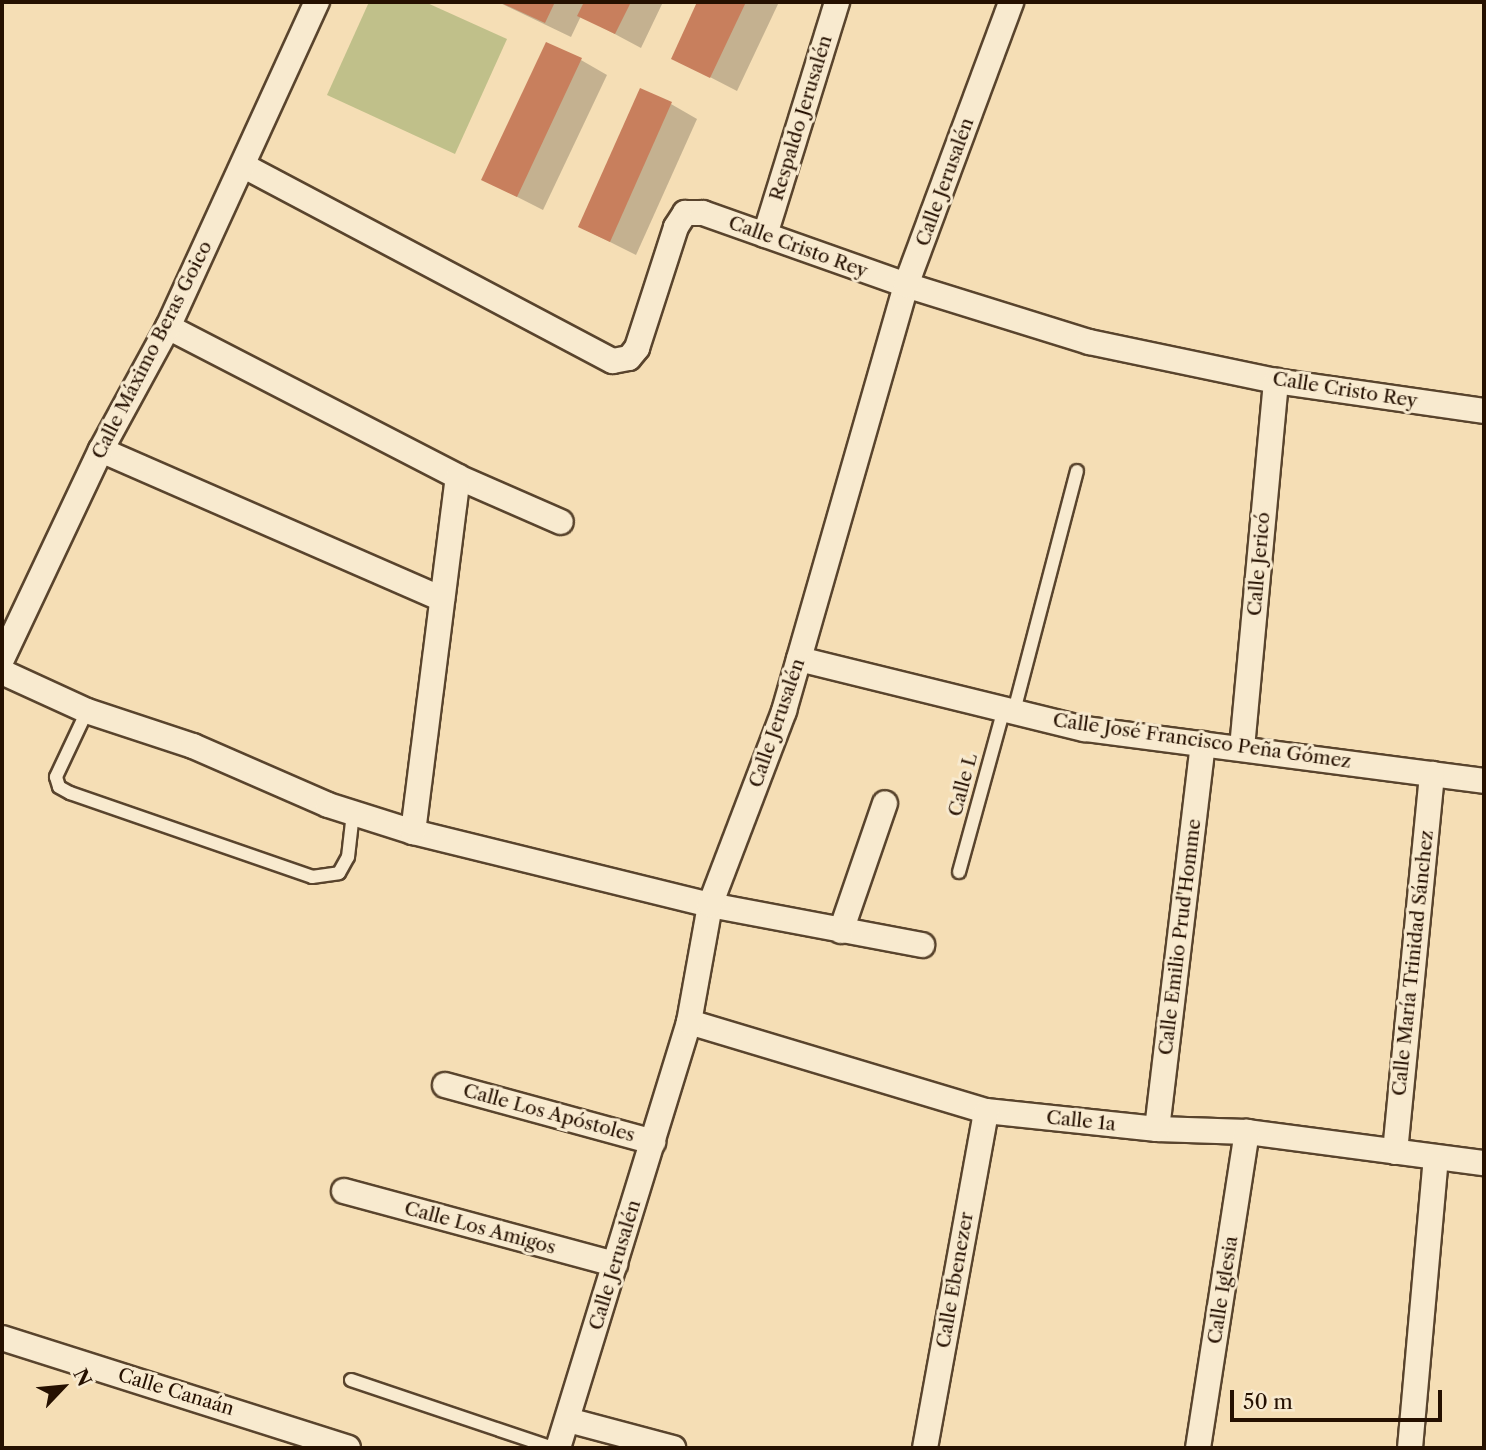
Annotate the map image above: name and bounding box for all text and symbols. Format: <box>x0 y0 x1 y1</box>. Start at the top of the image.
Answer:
street label: Respaldo Jerusalén <box>765 33 837 203</box>
street label: Calle Jerusalén <box>911 115 979 249</box>
street label: Calle Cristo Rey <box>725 211 871 283</box>
street label: Calle Máximo Beras Goico <box>87 237 217 463</box>
street label: Calle Cristo Rey <box>1271 367 1419 413</box>
street label: Calle Jericó <box>1243 511 1275 617</box>
street label: Calle Jerusalén <box>744 655 810 791</box>
street label: Calle José Francisco Peña Gómez <box>1051 709 1353 773</box>
street label: Calle L <box>944 751 982 819</box>
street label: Calle Emilio Prud'Homme <box>1154 818 1206 1056</box>
street label: Calle María Trinidad Sánchez <box>1388 829 1438 1097</box>
street label: Calle Los Apóstoles <box>460 1079 638 1147</box>
street label: Calle 1a <box>1045 1106 1117 1136</box>
street label: Calle Los Amigos <box>401 1197 559 1259</box>
street label: Calle Jerusalén <box>584 1197 646 1333</box>
street label: Calle Ebenezer <box>932 1210 978 1350</box>
street label: Calle Iglesia <box>1203 1234 1243 1346</box>
north arrow <box>28 1352 98 1422</box>
street label: Calle Canaán <box>115 1364 237 1420</box>
text: N <box>68 1365 96 1390</box>
scale bar <box>1234 1376 1446 1420</box>
text: 50 m <box>1243 1389 1293 1414</box>

